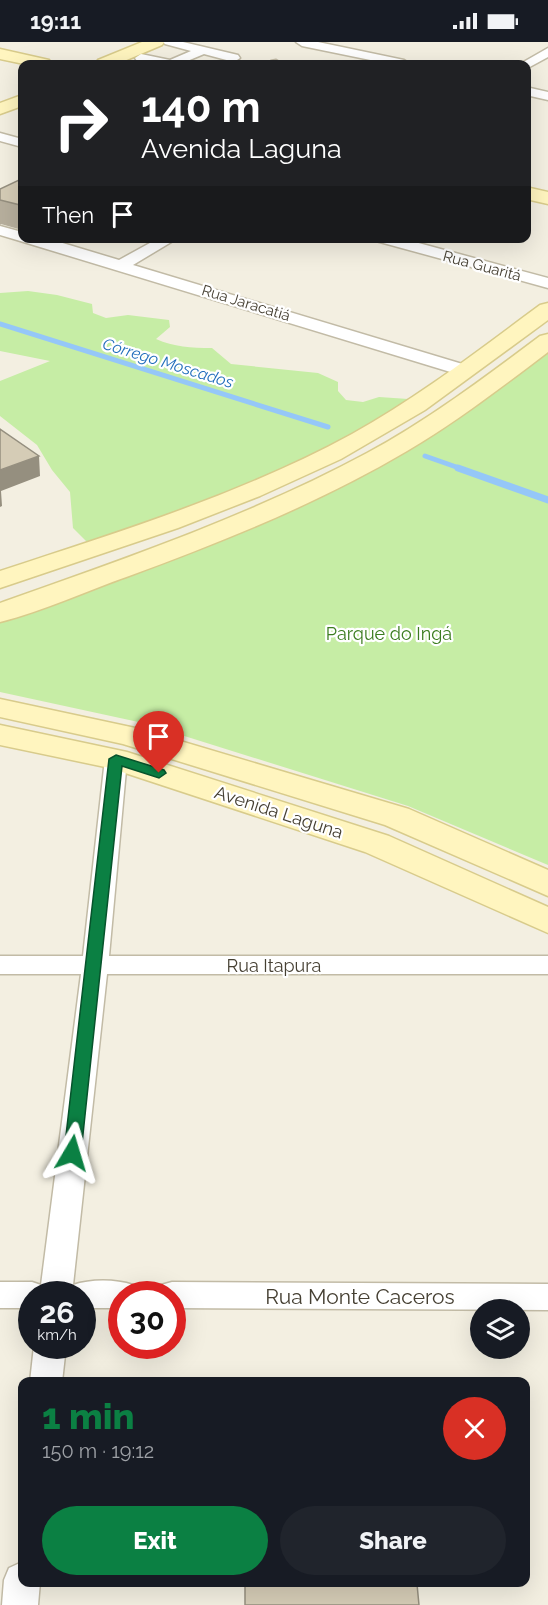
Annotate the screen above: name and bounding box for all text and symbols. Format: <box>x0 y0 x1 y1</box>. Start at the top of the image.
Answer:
text: 19:11 <box>30 8 81 34</box>
text: 140 m <box>141 83 261 132</box>
icon: right <box>42 84 120 162</box>
text: Avenida Laguna <box>141 133 342 164</box>
icon: arrive <box>106 198 139 231</box>
text: Then <box>42 202 94 228</box>
street label: Rua Guaritá <box>441 247 523 285</box>
street label: Rua Jaracatiá <box>200 281 292 325</box>
water label: Córrego Moscados <box>100 334 236 392</box>
park label: Parque do Ingá <box>326 623 452 644</box>
pin <box>133 711 184 773</box>
icon: arrive <box>142 720 175 753</box>
street label: Avenida Laguna <box>212 781 346 843</box>
street label: Rua Itapura <box>227 955 321 976</box>
position arrow <box>40 1121 104 1185</box>
speed limit sign: 30 <box>108 1281 186 1359</box>
street label: Rua Monte Caceros <box>265 1284 455 1309</box>
text: 26 <box>39 1295 75 1330</box>
map controls <box>470 1299 530 1359</box>
button: layers <box>470 1299 530 1359</box>
text: km/h <box>37 1326 77 1344</box>
text: 1 min <box>42 1395 134 1437</box>
button: close <box>443 1397 506 1460</box>
text: 150 m · 19:12 <box>42 1439 154 1463</box>
button: Exit <box>42 1506 268 1575</box>
button: Share <box>280 1506 506 1575</box>

